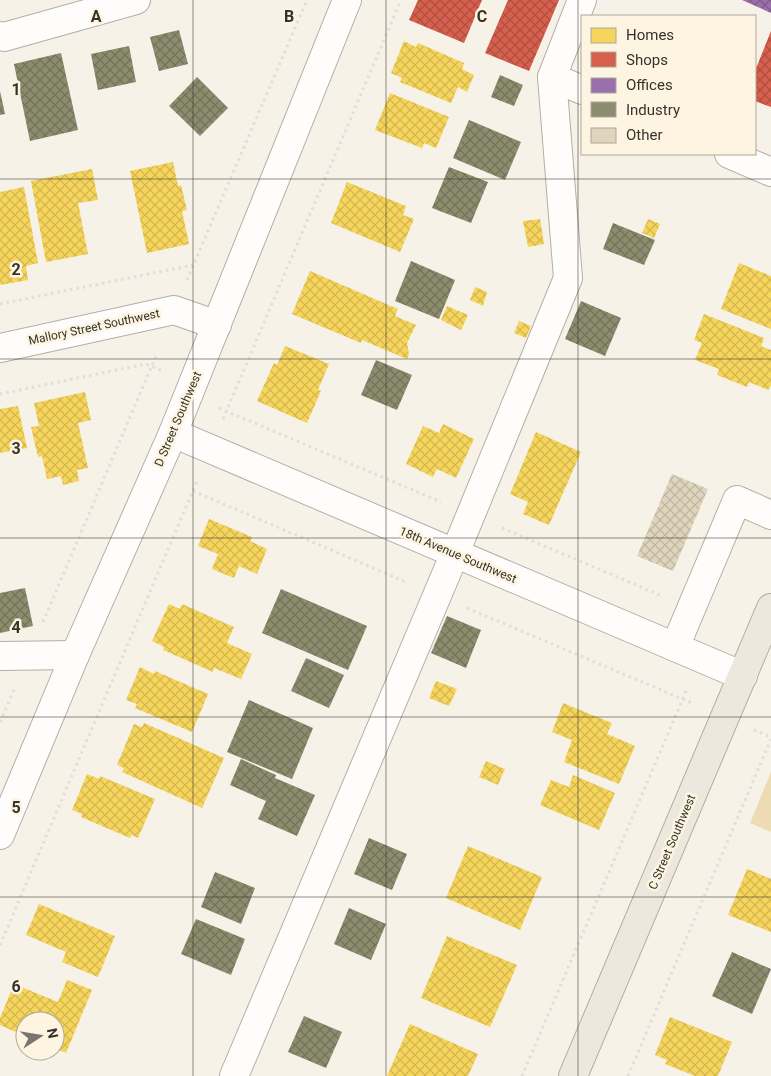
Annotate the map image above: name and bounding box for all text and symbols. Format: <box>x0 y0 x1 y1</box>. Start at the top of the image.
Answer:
text: A <box>91 7 102 26</box>
text: B <box>284 7 294 26</box>
text: C <box>477 7 487 26</box>
legend <box>581 15 756 155</box>
text: Homes <box>626 26 674 44</box>
text: Shops <box>626 51 668 69</box>
text: Offices <box>626 76 673 94</box>
text: 1 <box>11 80 21 99</box>
text: Industry <box>626 101 680 119</box>
text: Other <box>626 126 663 144</box>
text: 2 <box>11 260 21 279</box>
street label: Mallory Street Southwest <box>27 306 161 348</box>
street label: D Street Southwest <box>152 369 204 469</box>
text: 3 <box>11 439 21 458</box>
street label: 18th Avenue Southwest <box>397 524 519 586</box>
text: 4 <box>11 618 21 637</box>
street label: C Street Southwest <box>646 792 698 892</box>
text: 5 <box>11 798 21 817</box>
text: 6 <box>11 977 21 996</box>
north arrow <box>15 1011 65 1061</box>
text: N <box>44 1027 62 1040</box>

